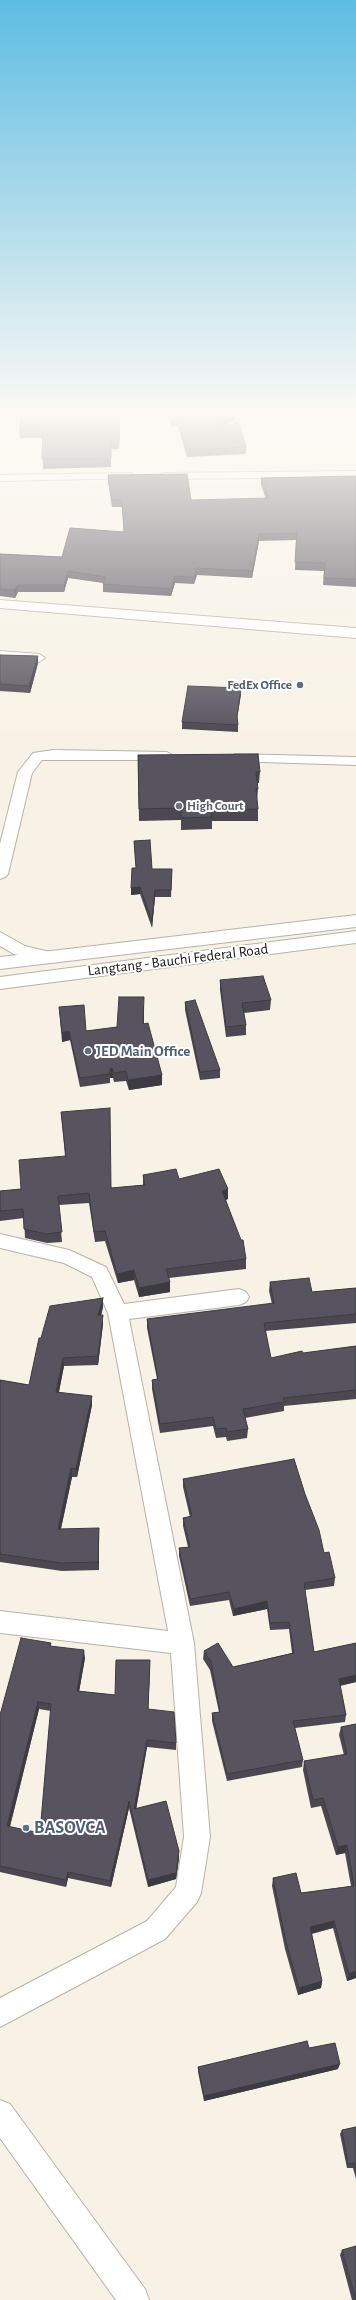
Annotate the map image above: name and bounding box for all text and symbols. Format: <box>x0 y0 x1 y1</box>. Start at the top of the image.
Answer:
place label: FedEx Office <box>227 677 292 693</box>
marker: FedEx Office <box>295 680 305 690</box>
place label: High Court <box>187 798 243 814</box>
marker: High Court <box>174 801 184 811</box>
street label: Langtang - Bauchi Federal Road <box>87 940 269 980</box>
place label: JED Main Office <box>96 1042 190 1060</box>
marker: JED Main Office <box>83 1046 93 1056</box>
place label: BASOVCA <box>34 1817 106 1839</box>
marker: BASOVCA <box>21 1823 31 1833</box>

